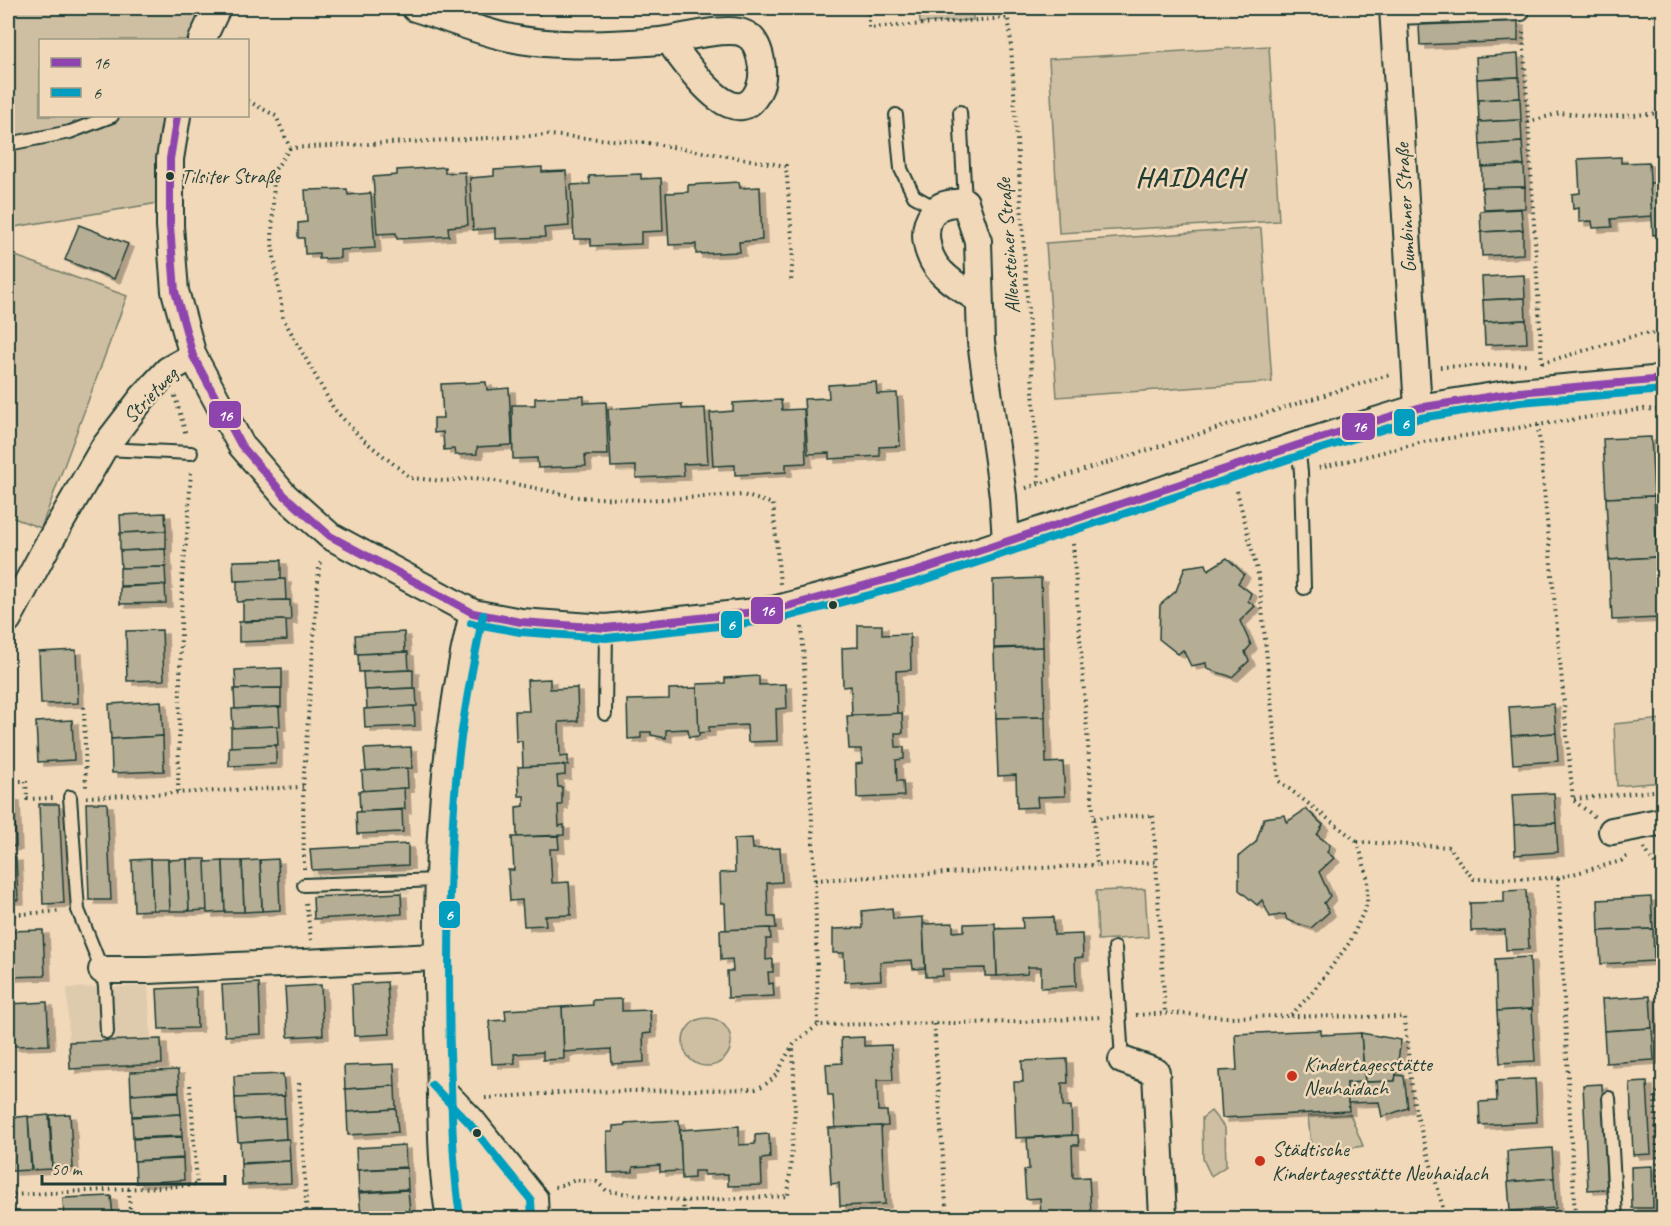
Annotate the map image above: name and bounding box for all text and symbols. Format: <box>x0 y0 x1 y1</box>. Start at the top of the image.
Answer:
legend <box>39 39 249 117</box>
text: 16 <box>93 52 110 74</box>
text: 6 <box>93 82 102 104</box>
street label: Gumbinner Straße <box>1388 140 1421 274</box>
district label: HAIDACH <box>1135 160 1249 194</box>
place label: Tilsiter Straße <box>181 164 281 189</box>
marker: Tilsiter Straße <box>164 170 176 182</box>
street label: Allensteiner Straße <box>990 175 1026 315</box>
street label: Strietweg <box>117 360 184 428</box>
line badge: 16 <box>208 400 242 429</box>
text: 16 <box>218 406 234 426</box>
line badge: 6 <box>1393 408 1416 437</box>
line badge: 16 <box>1341 412 1376 441</box>
text: 6 <box>1401 414 1410 434</box>
text: 16 <box>1352 417 1368 437</box>
line badge: 16 <box>750 596 784 625</box>
unlabelled marker <box>827 599 839 611</box>
text: 16 <box>760 601 776 621</box>
line badge: 6 <box>720 610 743 639</box>
text: 6 <box>727 615 736 635</box>
line badge: 6 <box>438 900 461 929</box>
text: 6 <box>445 905 454 925</box>
place label: Kindertagesstätte Neuhaidach <box>1304 1051 1434 1101</box>
marker: Kindertagesstätte Neuhaidach <box>1285 1069 1299 1083</box>
unlabelled marker <box>471 1127 483 1139</box>
place label: Städtische Kindertagesstätte Neuhaidach <box>1272 1136 1489 1186</box>
scale bar <box>42 1148 225 1186</box>
marker: Städtische Kindertagesstätte Neuhaidach <box>1253 1154 1267 1168</box>
text: 50 m <box>51 1158 84 1180</box>

